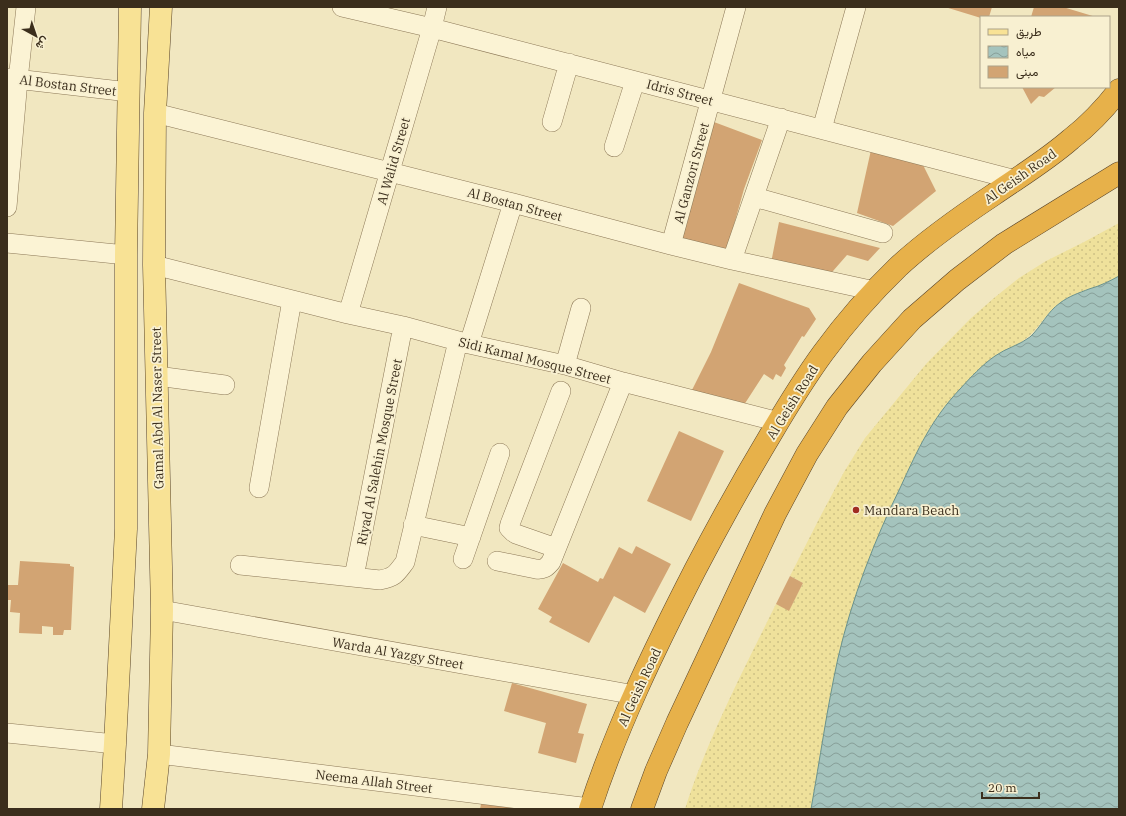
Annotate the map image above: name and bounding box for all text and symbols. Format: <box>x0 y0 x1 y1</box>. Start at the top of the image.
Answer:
north arrow <box>16 16 56 56</box>
legend <box>980 16 1110 88</box>
text: طريق <box>1016 24 1042 40</box>
text: ش <box>33 34 52 53</box>
text: مياه <box>1016 44 1035 59</box>
text: مبنى <box>1016 64 1038 80</box>
street label: Al Bostan Street <box>19 71 118 100</box>
street label: Idris Street <box>645 75 715 110</box>
street label: Al Walid Street <box>373 115 414 207</box>
street label: Al Ganzori Street <box>670 120 713 225</box>
street label: Al Geish Road <box>981 145 1060 208</box>
street label: Al Bostan Street <box>466 184 565 225</box>
street label: Gamal Abd Al Naser Street <box>148 326 167 489</box>
street label: Sidi Kamal Mosque Street <box>457 333 613 388</box>
street label: Riyad Al Salehin Mosque Street <box>353 357 406 547</box>
street label: Al Geish Road <box>763 362 822 443</box>
place label: Mandara Beach <box>864 502 959 519</box>
marker: Mandara Beach <box>851 505 861 515</box>
street label: Warda Al Yazgy Street <box>331 634 465 673</box>
street label: Al Geish Road <box>614 645 665 729</box>
street label: Neema Allah Street <box>314 766 434 797</box>
scale bar <box>982 774 1039 800</box>
text: 20 m <box>988 780 1017 795</box>

